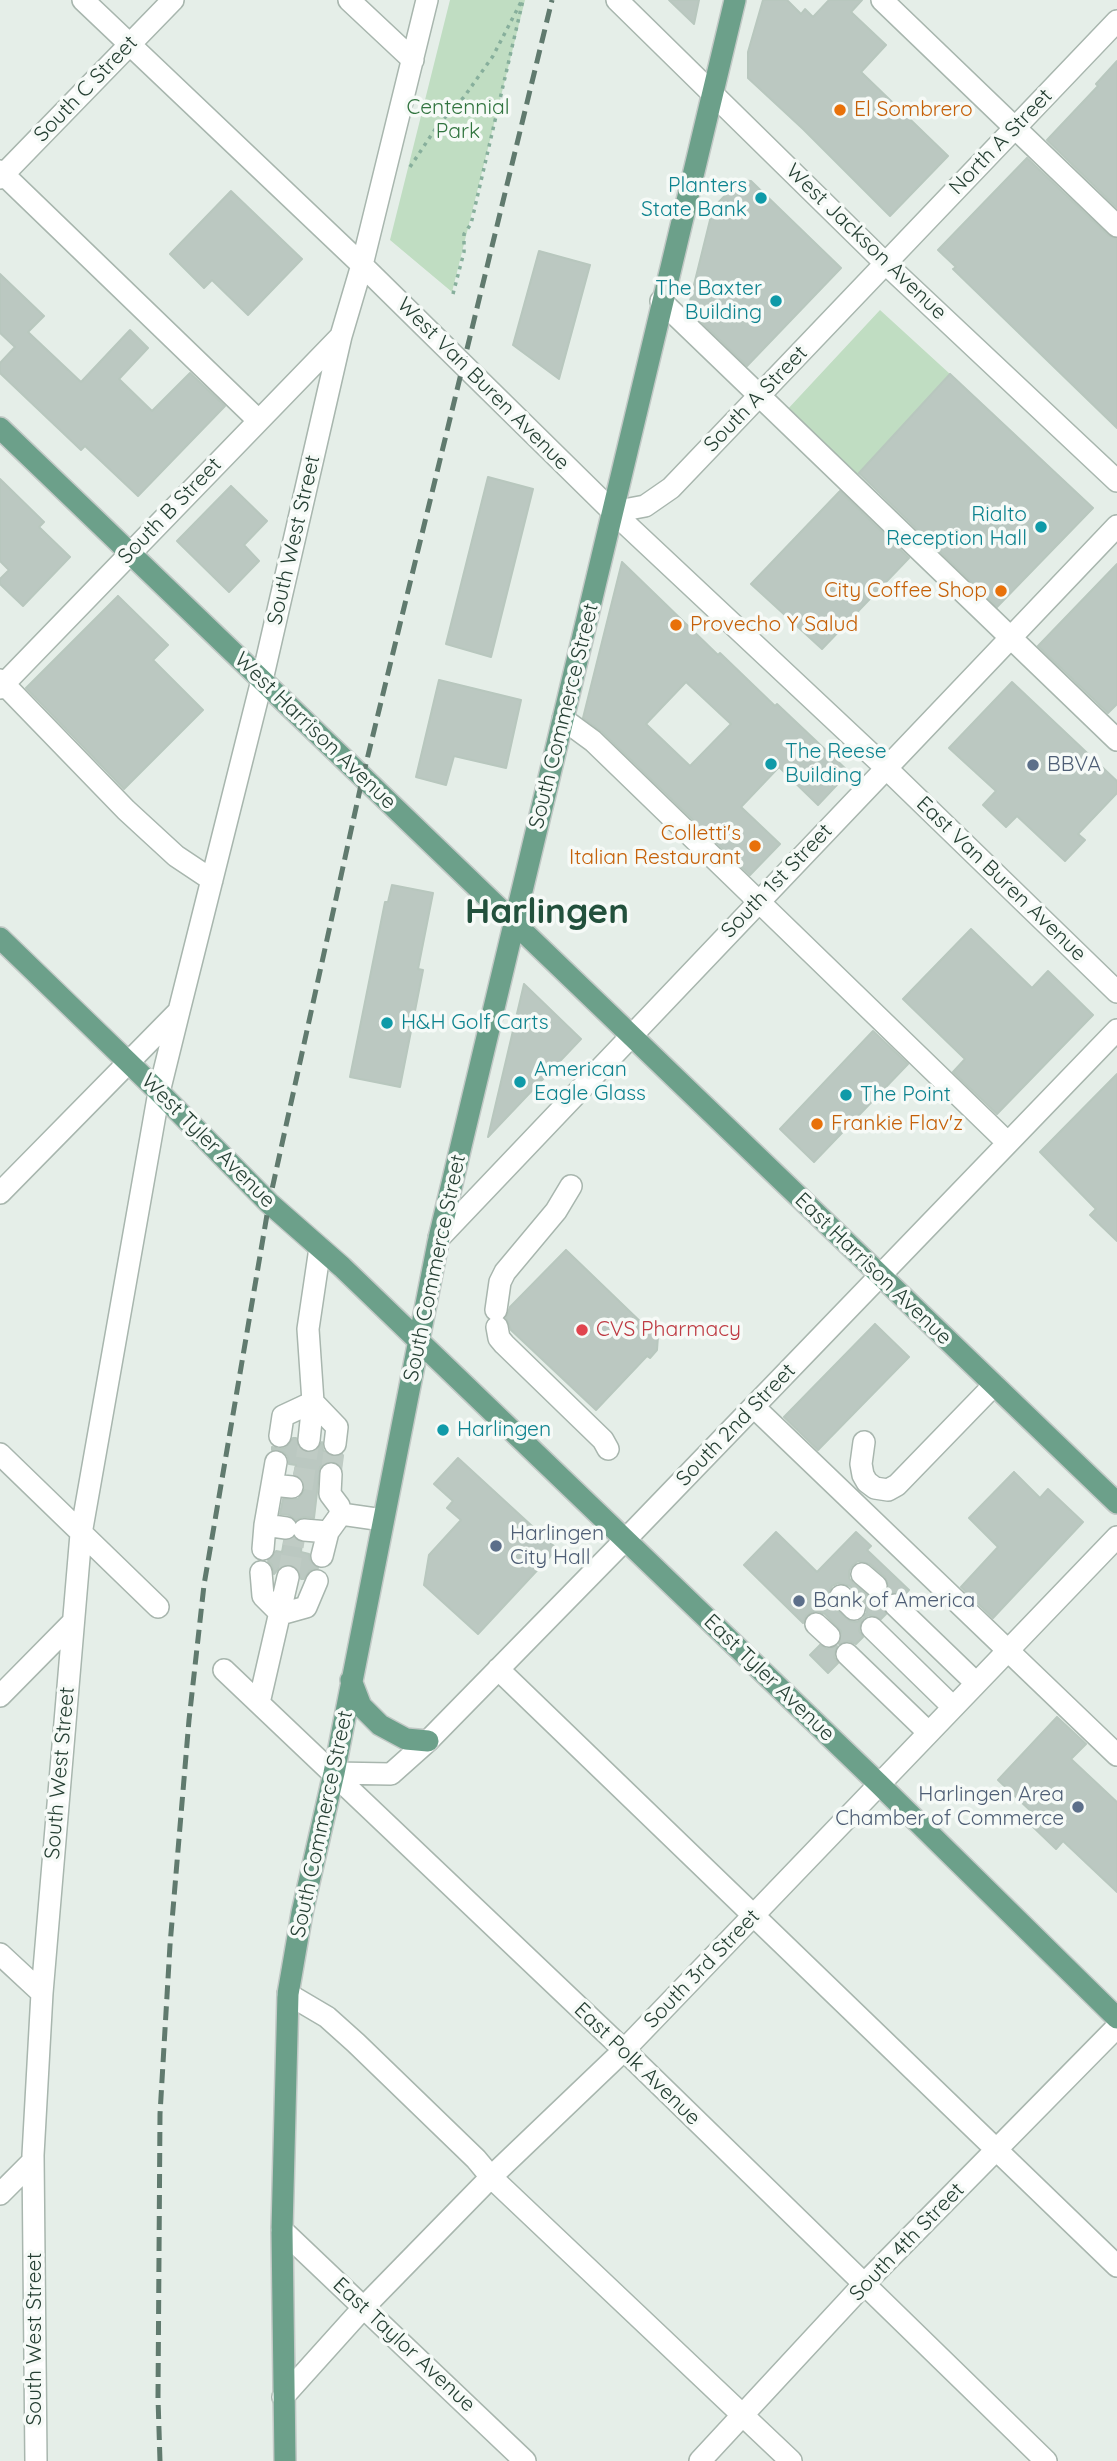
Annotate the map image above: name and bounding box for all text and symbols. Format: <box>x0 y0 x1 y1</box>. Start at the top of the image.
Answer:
street label: South C Street <box>29 31 143 147</box>
street label: North A Street <box>944 84 1058 200</box>
park label: Centennial Park <box>407 95 509 145</box>
place label: El Sombrero <box>854 97 973 123</box>
marker: El Sombrero <box>832 102 848 118</box>
street label: West Jackson Avenue <box>780 159 952 325</box>
place label: Planters State Bank <box>641 173 747 223</box>
marker: Planters State Bank <box>753 190 769 206</box>
place label: The Baxter Building <box>655 276 762 326</box>
street label: West Van Buren Avenue <box>391 292 575 476</box>
marker: The Baxter Building <box>768 293 784 309</box>
street label: South A Street <box>699 341 813 457</box>
street label: South B Street <box>113 453 227 569</box>
street label: South West Street <box>262 453 326 627</box>
place label: Rialto Reception Hall <box>886 502 1027 552</box>
marker: Rialto Reception Hall <box>1033 519 1049 535</box>
place label: City Coffee Shop <box>824 578 987 604</box>
marker: City Coffee Shop <box>993 583 1009 599</box>
street label: South Commerce Street <box>524 601 604 831</box>
place label: Provecho Y Salud <box>690 612 858 638</box>
marker: Provecho Y Salud <box>668 617 684 633</box>
street label: West Harrison Avenue <box>229 647 401 815</box>
place label: The Reese Building <box>785 739 887 789</box>
place label: BBVA <box>1047 752 1101 778</box>
marker: The Reese Building <box>763 756 779 772</box>
marker: BBVA <box>1025 757 1041 773</box>
street label: East Van Buren Avenue <box>911 791 1091 967</box>
street label: South 1st Street <box>716 819 838 943</box>
place label: Colletti's Italian Restaurant <box>569 821 741 871</box>
marker: Colletti's Italian Restaurant <box>747 838 763 854</box>
district label: Harlingen <box>465 891 629 933</box>
place label: H&H Golf Carts <box>401 1010 549 1036</box>
marker: H&H Golf Carts <box>379 1015 395 1031</box>
place label: American Eagle Glass <box>534 1057 646 1107</box>
street label: West Tyler Avenue <box>136 1069 280 1213</box>
marker: American Eagle Glass <box>512 1074 528 1090</box>
place label: The Point <box>860 1082 951 1108</box>
marker: The Point <box>838 1087 854 1103</box>
place label: Frankie Flav'z <box>831 1111 963 1137</box>
marker: Frankie Flav'z <box>809 1116 825 1132</box>
street label: South Commerce Street <box>399 1152 471 1384</box>
street label: East Harrison Avenue <box>789 1188 957 1350</box>
place label: CVS Pharmacy <box>596 1317 741 1343</box>
marker: CVS Pharmacy <box>574 1322 590 1338</box>
street label: South 2nd Street <box>671 1358 801 1492</box>
place label: Harlingen <box>457 1417 551 1443</box>
marker: Harlingen <box>435 1422 451 1438</box>
place label: Harlingen City Hall <box>510 1521 604 1571</box>
marker: Harlingen City Hall <box>488 1538 504 1554</box>
place label: Bank of America <box>813 1588 975 1614</box>
marker: Bank of America <box>791 1593 807 1609</box>
street label: East Tyler Avenue <box>698 1609 840 1747</box>
street label: South West Street <box>40 1686 80 1860</box>
street label: South Commerce Street <box>286 1708 358 1940</box>
place label: Harlingen Area Chamber of Commerce <box>835 1782 1064 1832</box>
marker: Harlingen Area Chamber of Commerce <box>1070 1799 1086 1815</box>
street label: South 3rd Street <box>639 1904 765 2034</box>
street label: East Polk Avenue <box>569 1997 705 2131</box>
street label: South 4th Street <box>844 2178 970 2306</box>
street label: South West Street <box>22 2252 48 2426</box>
street label: East Taylor Avenue <box>328 2273 480 2417</box>

